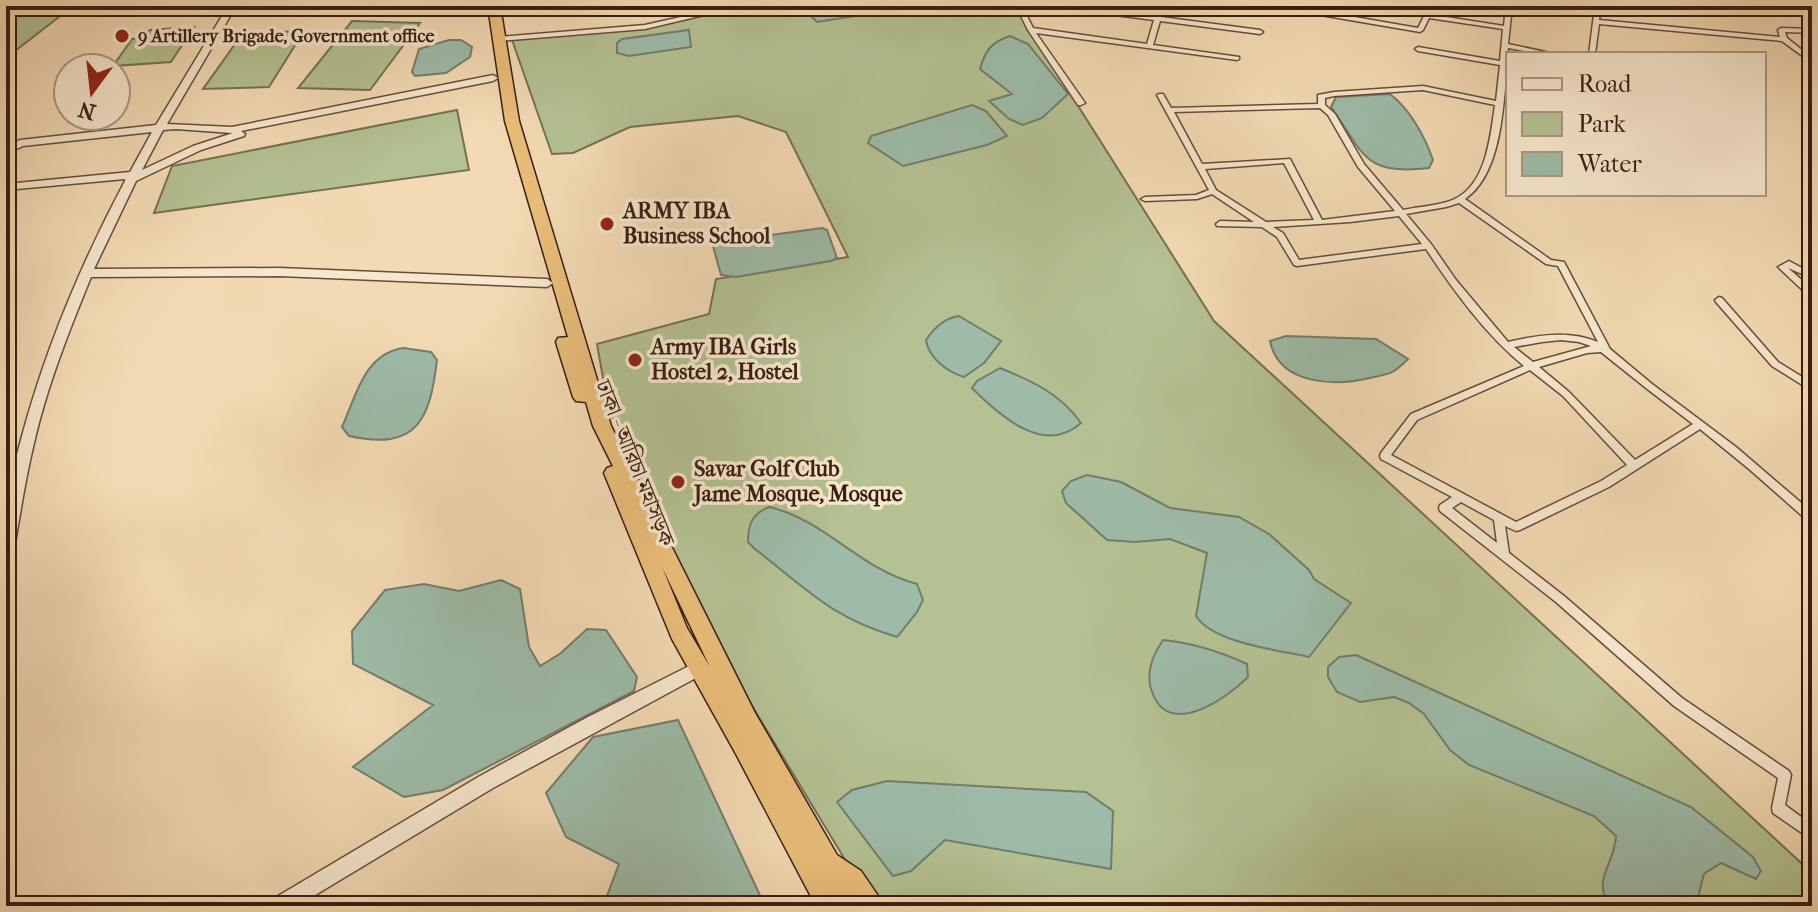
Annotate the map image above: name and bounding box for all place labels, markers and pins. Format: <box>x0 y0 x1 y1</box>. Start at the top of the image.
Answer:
place label: 9 Artillery Brigade, Government office <box>137 26 435 47</box>
marker: 9 Artillery Brigade, Government office <box>113 27 131 45</box>
place label: ARMY IBA Business School <box>621 198 771 249</box>
marker: ARMY IBA Business School <box>598 215 616 233</box>
place label: Army IBA Girls Hostel 2, Hostel <box>649 334 799 385</box>
marker: Army IBA Girls Hostel 2, Hostel <box>626 351 644 369</box>
place label: Savar Golf Club Jame Mosque, Mosque <box>692 456 903 507</box>
marker: Savar Golf Club Jame Mosque, Mosque <box>669 473 687 491</box>

